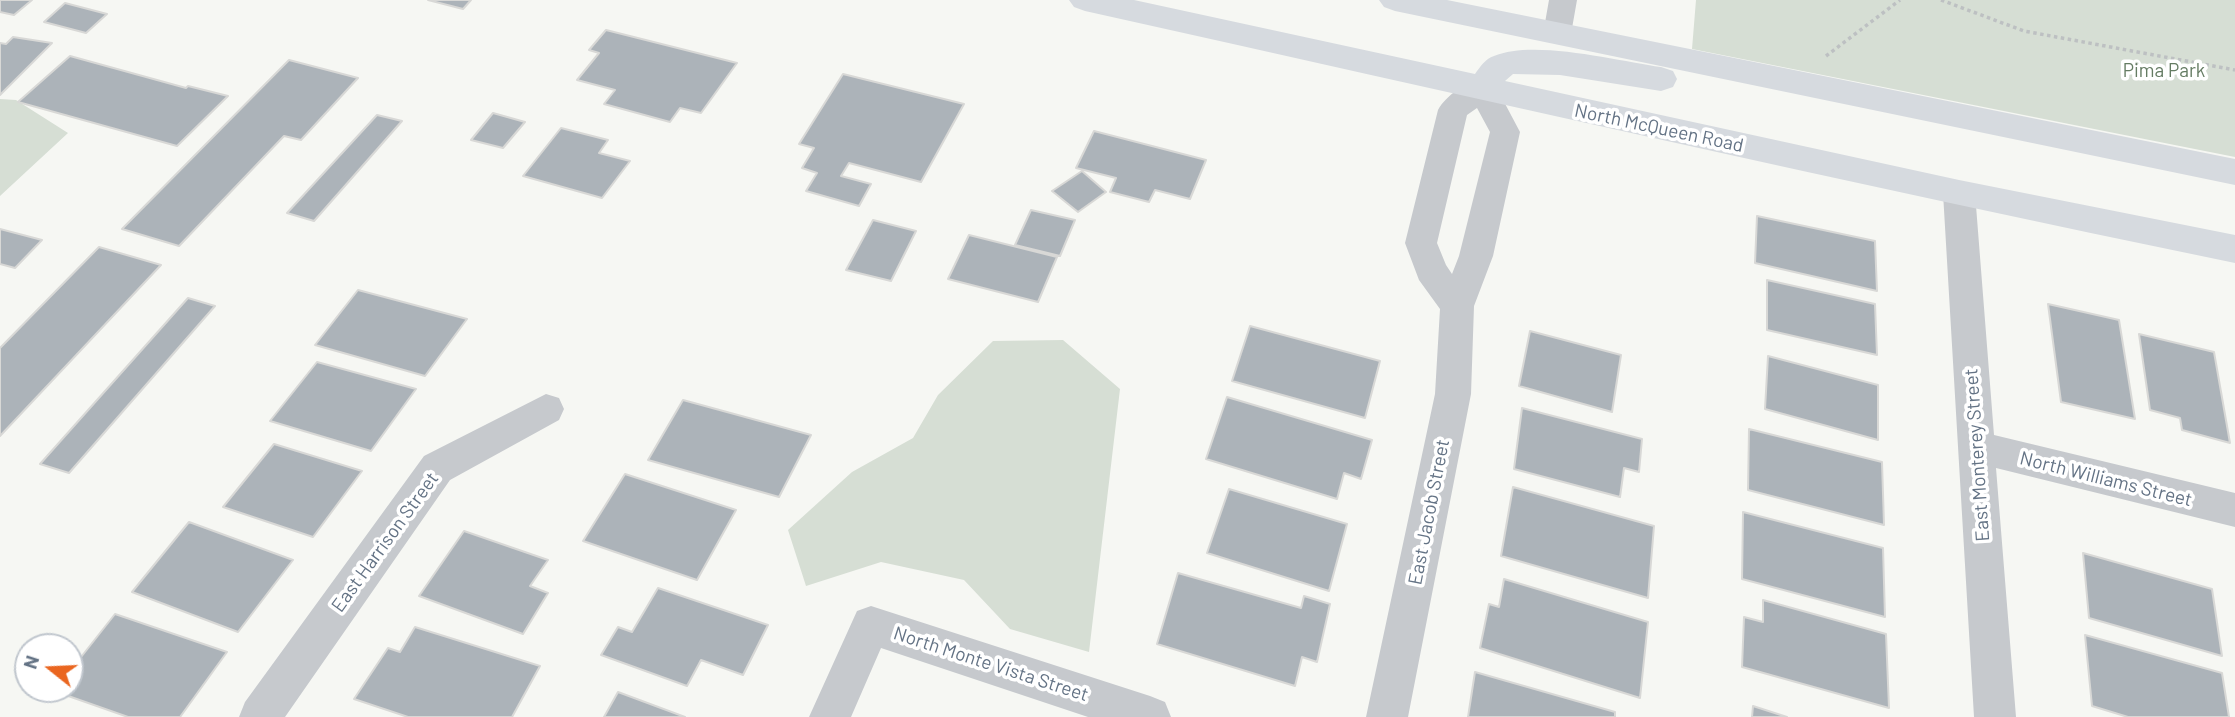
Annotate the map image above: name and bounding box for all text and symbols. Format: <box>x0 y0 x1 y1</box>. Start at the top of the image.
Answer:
park label: Pima Park <box>2123 60 2205 82</box>
street label: North McQueen Road <box>1572 99 1746 157</box>
street label: East Monterey Street <box>1960 368 1994 542</box>
street label: East Jacob Street <box>1404 437 1454 587</box>
street label: North Williams Street <box>2018 447 2194 511</box>
street label: East Harrison Street <box>327 468 443 616</box>
street label: North Monte Vista Street <box>891 622 1091 706</box>
north arrow <box>14 633 84 703</box>
text: N <box>18 652 43 672</box>

